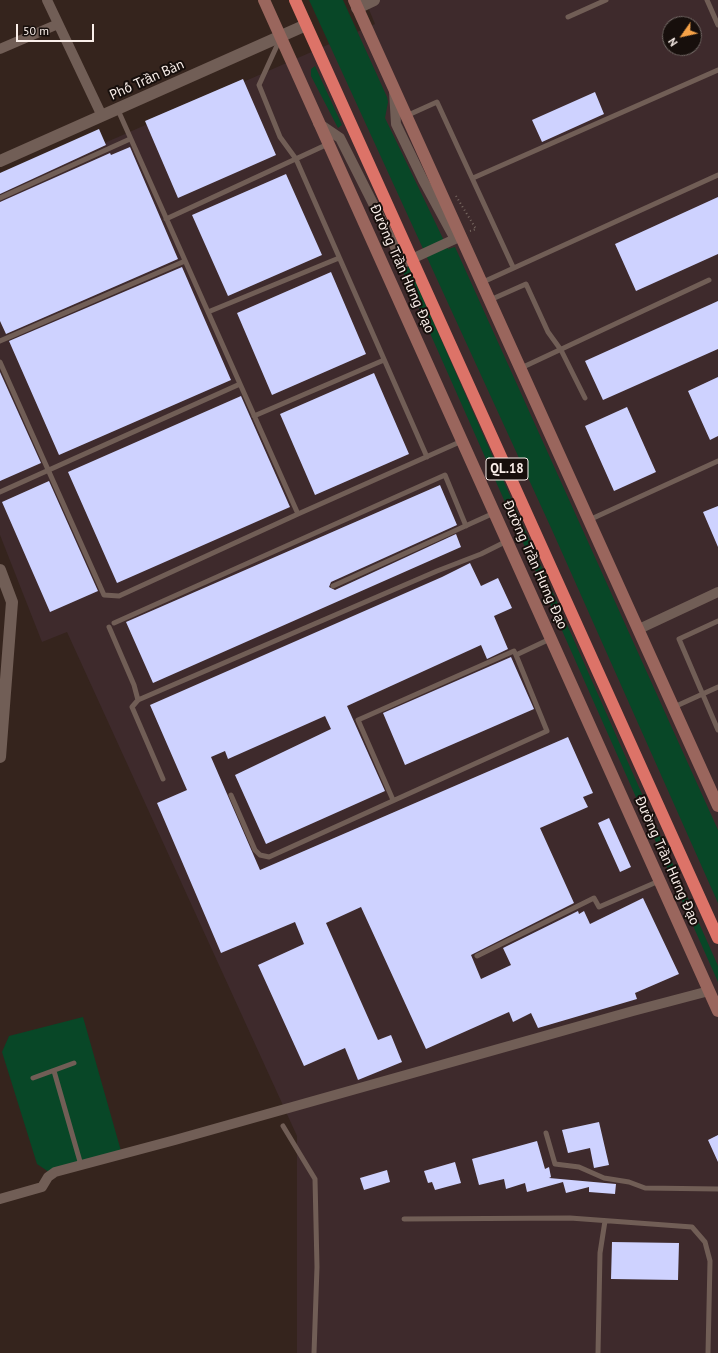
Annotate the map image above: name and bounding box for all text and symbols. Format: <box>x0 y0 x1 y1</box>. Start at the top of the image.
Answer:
scale bar <box>18 16 96 42</box>
north arrow <box>662 16 702 56</box>
text: 50 m <box>23 23 49 38</box>
text: N <box>665 35 681 49</box>
street label: Phố Trần Bàn <box>107 56 187 104</box>
street label: Đường Trần Hưng Đạo <box>366 202 438 336</box>
road number: QL.18 <box>486 458 528 480</box>
street label: Đường Trần Hưng Đạo <box>499 498 571 632</box>
street label: Đường Trần Hưng Đạo <box>631 794 703 928</box>

